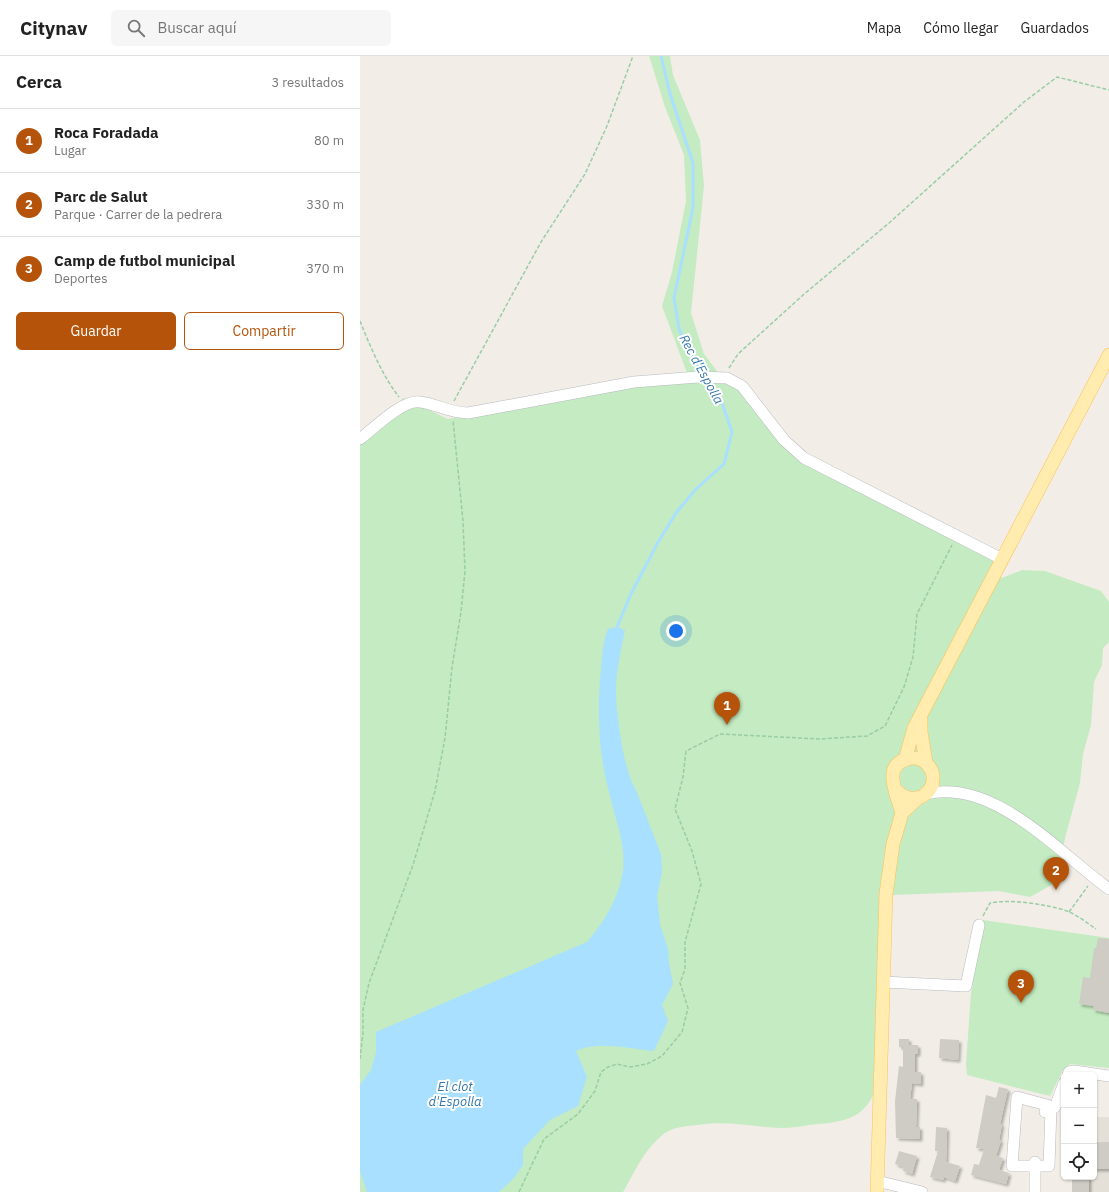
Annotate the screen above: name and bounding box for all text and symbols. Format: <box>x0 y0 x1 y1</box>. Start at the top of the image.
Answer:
search box <box>111 10 391 46</box>
text: Citynav <box>20 16 87 40</box>
icon: search <box>125 17 147 39</box>
text: Buscar aquí <box>157 18 237 37</box>
text: Mapa <box>867 19 901 37</box>
text: Cómo llegar <box>923 19 998 37</box>
text: Guardados <box>1020 19 1089 37</box>
text: Cerca <box>16 71 62 93</box>
text: 3 resultados <box>271 74 344 91</box>
text: Roca Foradada <box>54 123 159 142</box>
text: 1 <box>25 132 33 149</box>
text: 80 m <box>314 132 344 149</box>
text: Lugar <box>54 142 86 159</box>
text: Parc de Salut <box>54 187 148 206</box>
text: 2 <box>25 196 33 213</box>
text: 330 m <box>306 196 344 213</box>
text: Parque · Carrer de la pedrera <box>54 206 222 223</box>
text: Camp de futbol municipal <box>54 251 235 270</box>
text: 3 <box>25 260 33 277</box>
text: 370 m <box>306 260 344 277</box>
text: Deportes <box>54 270 107 287</box>
button: Guardar <box>16 312 176 350</box>
button: Compartir <box>184 312 344 350</box>
water label: Rec d'Espolla <box>676 332 728 407</box>
your location <box>666 621 686 641</box>
pin: 1 <box>714 692 740 725</box>
pin: 2 <box>1043 857 1069 890</box>
pin: 3 <box>1008 970 1034 1003</box>
map controls <box>1061 1072 1097 1180</box>
button: + <box>1061 1072 1097 1108</box>
water label: El clot d'Espolla <box>428 1078 482 1110</box>
button: − <box>1061 1108 1097 1144</box>
button: locate <box>1061 1144 1097 1180</box>

